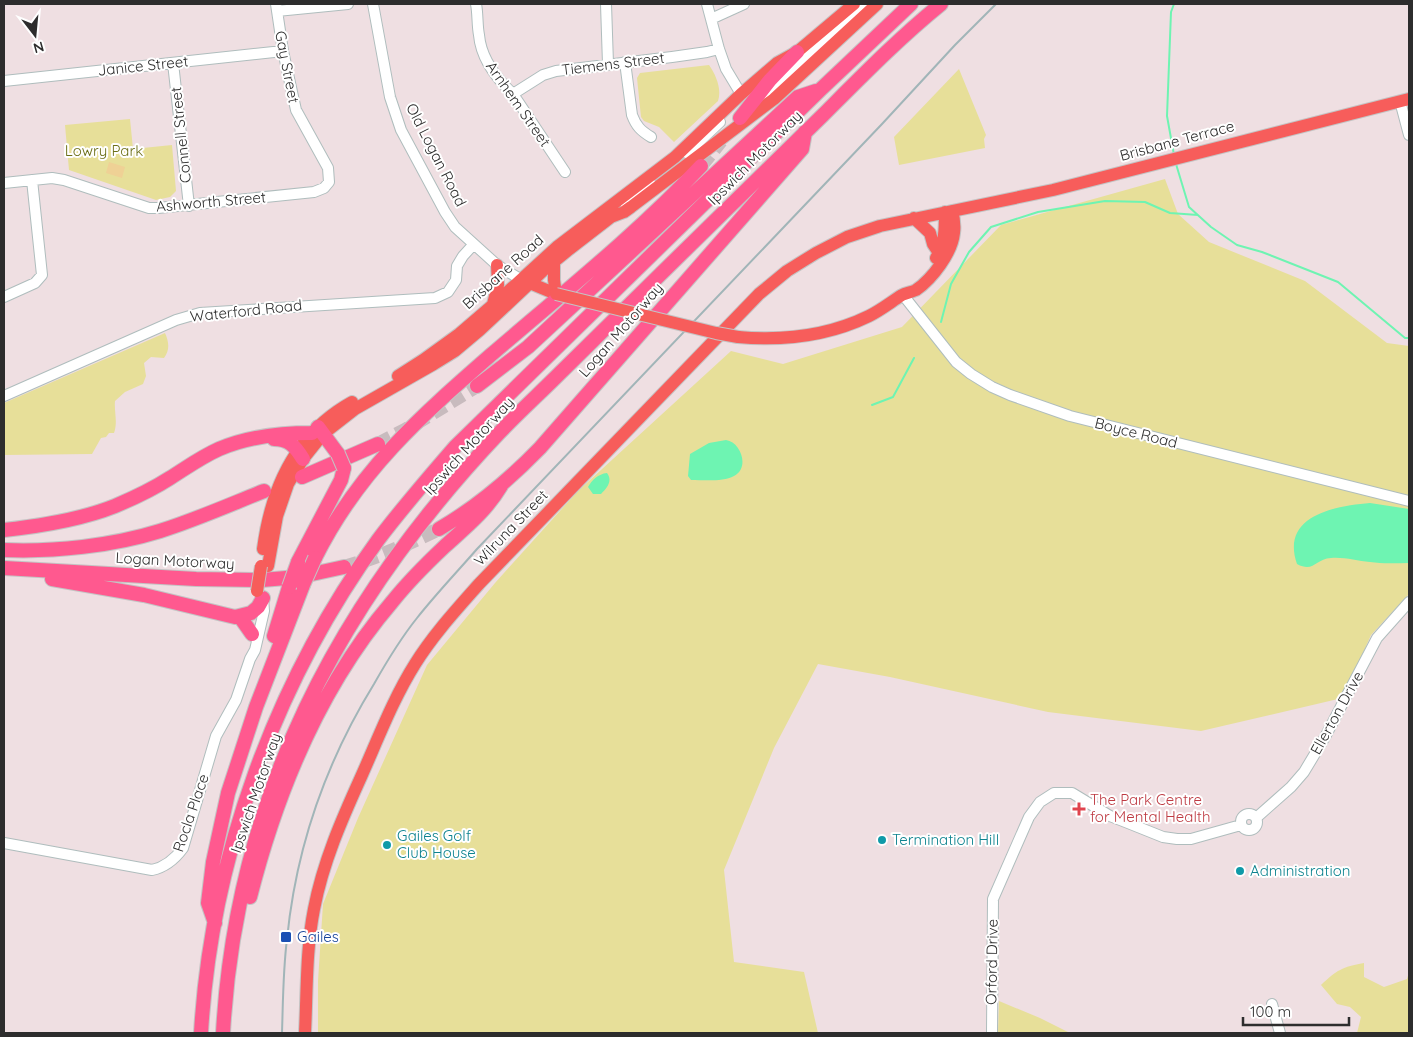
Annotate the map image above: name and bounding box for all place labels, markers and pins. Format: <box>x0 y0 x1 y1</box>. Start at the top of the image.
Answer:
place label: The Park Centre for Mental Health <box>1090 790 1210 826</box>
marker: The Park Centre for Mental Health <box>1072 802 1086 816</box>
place label: Gailes Golf Club House <box>397 826 476 862</box>
place label: Termination Hill <box>892 830 999 849</box>
marker: Termination Hill <box>876 834 888 846</box>
marker: Gailes Golf Club House <box>381 839 393 851</box>
place label: Administration <box>1250 861 1350 880</box>
marker: Administration <box>1234 865 1246 877</box>
place label: Gailes <box>297 927 339 946</box>
marker: Gailes <box>279 930 293 944</box>

